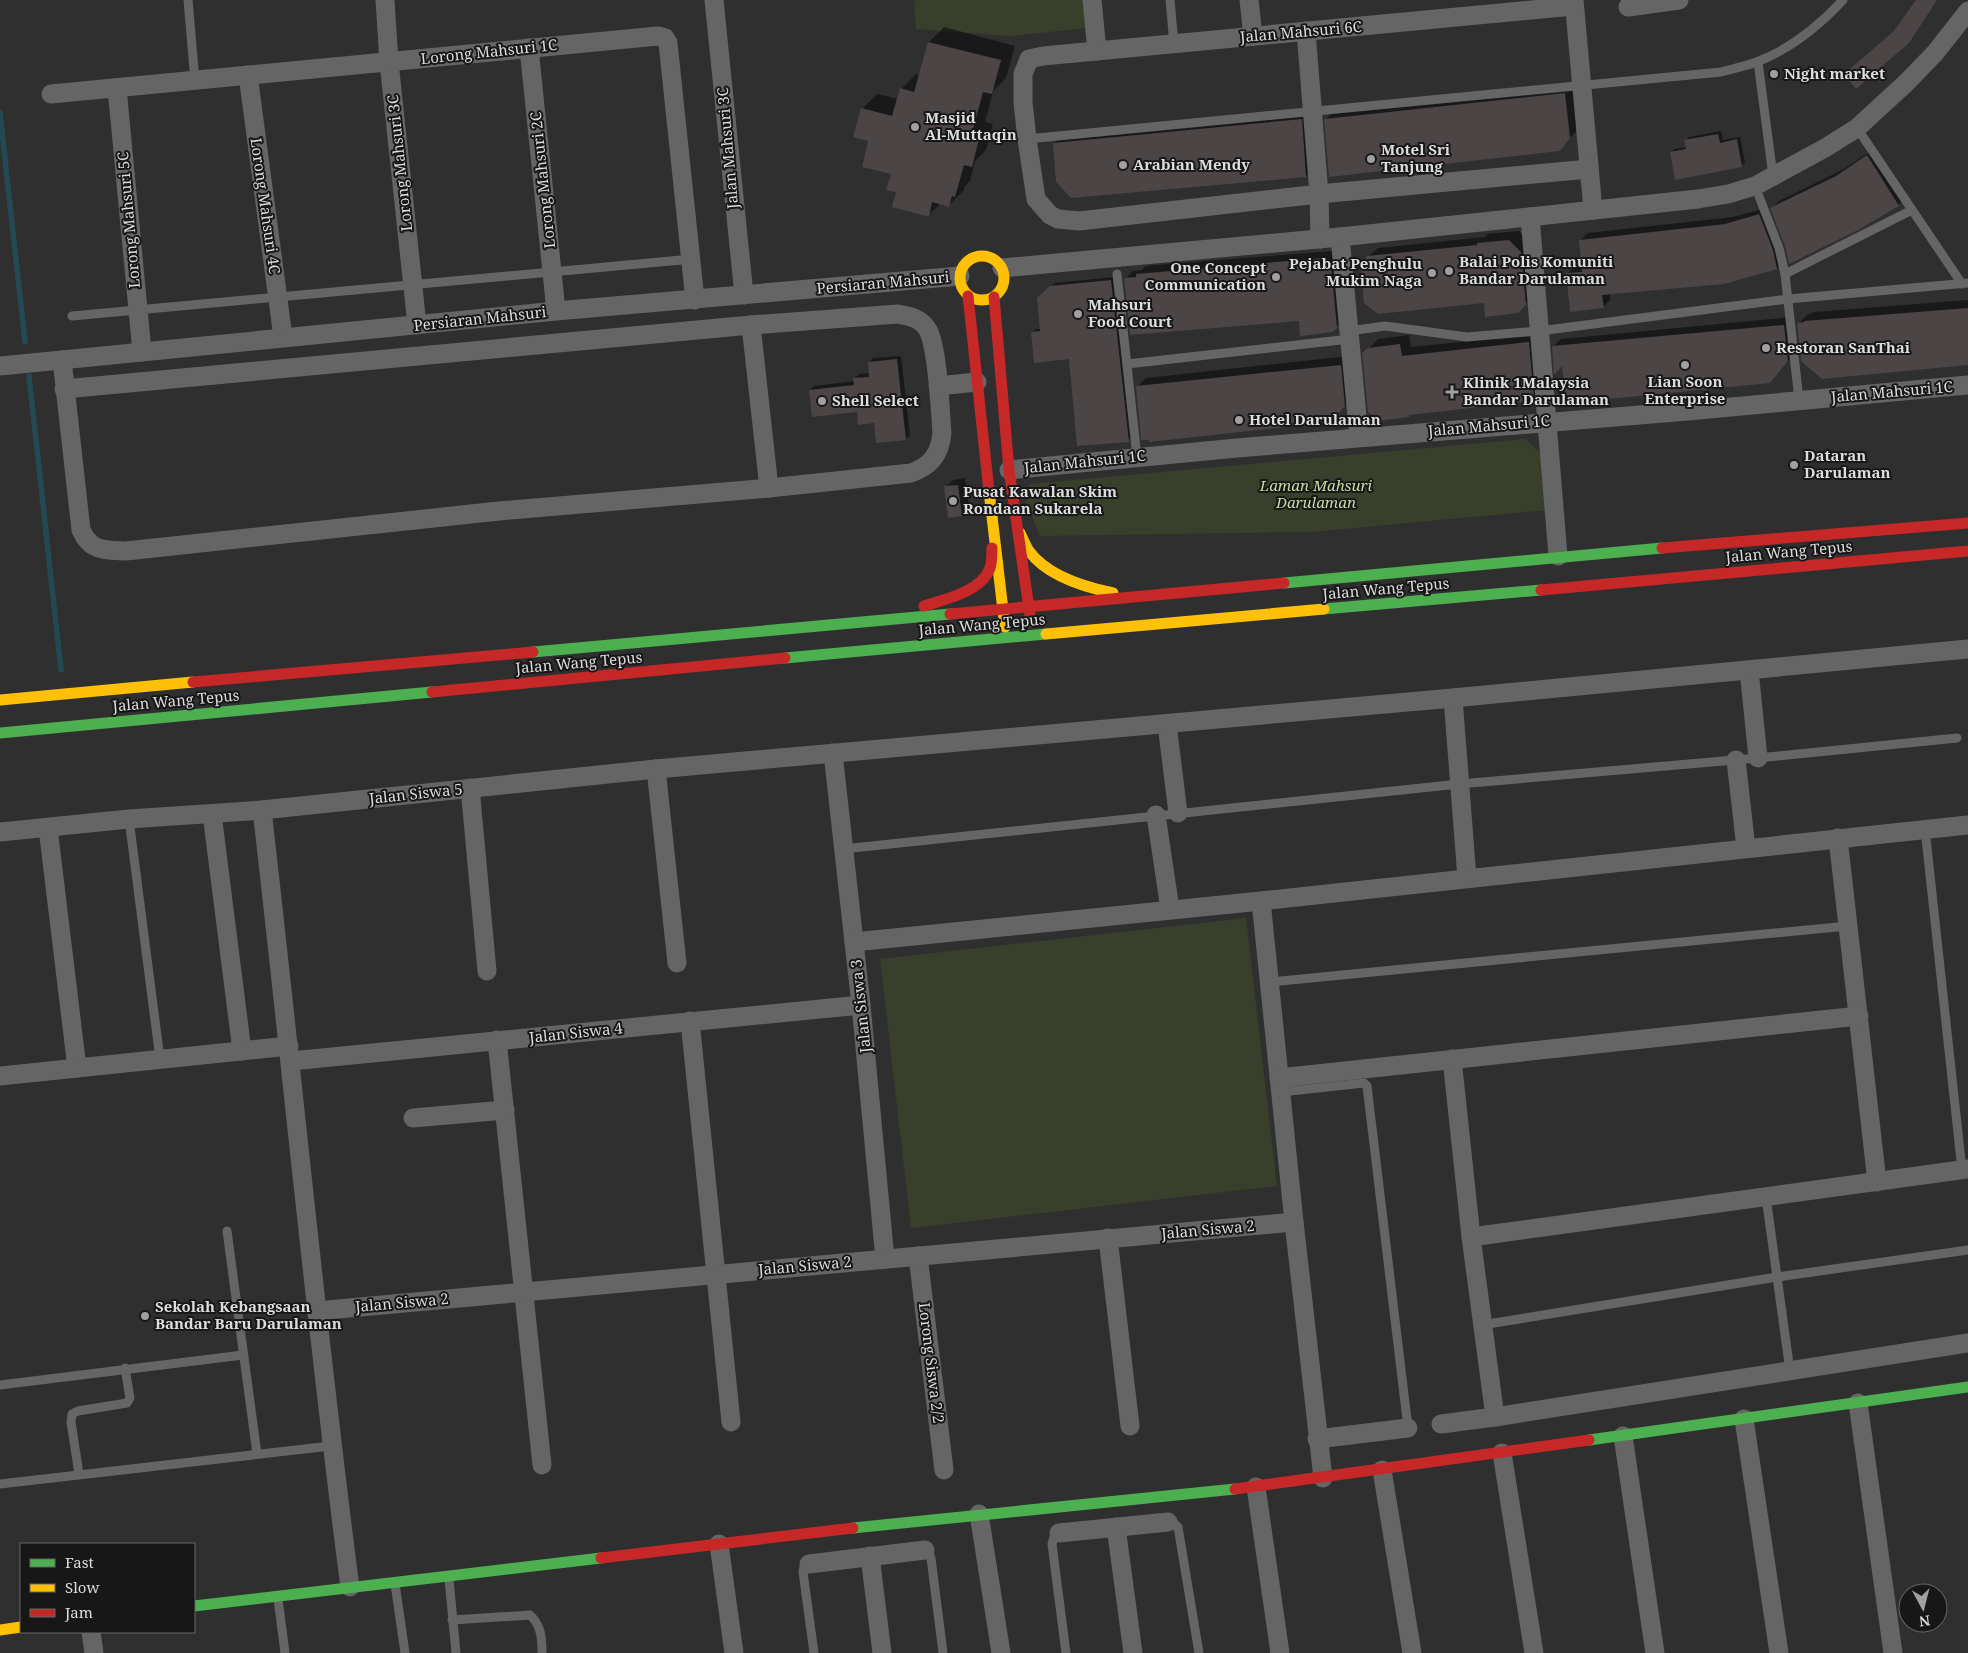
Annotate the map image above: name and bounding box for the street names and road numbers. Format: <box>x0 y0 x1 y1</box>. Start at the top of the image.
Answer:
street label: Jalan Mahsuri 6C <box>1238 16 1363 46</box>
street label: Lorong Mahsuri 1C <box>420 34 558 68</box>
street label: Jalan Mahsuri 3C <box>712 86 742 211</box>
street label: Lorong Mahsuri 3C <box>382 94 416 232</box>
street label: Lorong Mahsuri 2C <box>525 111 559 249</box>
street label: Lorong Mahsuri 4C <box>247 137 285 275</box>
street label: Lorong Mahsuri 5C <box>112 151 144 289</box>
street label: Persiaran Mahsuri <box>816 266 950 298</box>
street label: Persiaran Mahsuri <box>413 301 547 335</box>
street label: Jalan Mahsuri 1C <box>1829 376 1954 406</box>
street label: Jalan Mahsuri 1C <box>1426 410 1551 440</box>
street label: Jalan Mahsuri 1C <box>1022 445 1147 477</box>
street label: Jalan Wang Tepus <box>1724 535 1853 567</box>
street label: Jalan Wang Tepus <box>1321 572 1450 604</box>
street label: Jalan Wang Tepus <box>917 608 1046 640</box>
street label: Jalan Wang Tepus <box>514 646 643 678</box>
street label: Jalan Wang Tepus <box>111 684 240 716</box>
street label: Jalan Siswa 5 <box>367 778 464 808</box>
street label: Jalan Siswa 3 <box>845 958 875 1055</box>
street label: Jalan Siswa 4 <box>527 1017 624 1047</box>
street label: Jalan Siswa 2 <box>1159 1215 1256 1243</box>
street label: Jalan Siswa 2 <box>756 1251 853 1279</box>
street label: Jalan Siswa 2 <box>353 1288 450 1316</box>
street label: Lorong Siswa 2/2 <box>915 1301 949 1424</box>

